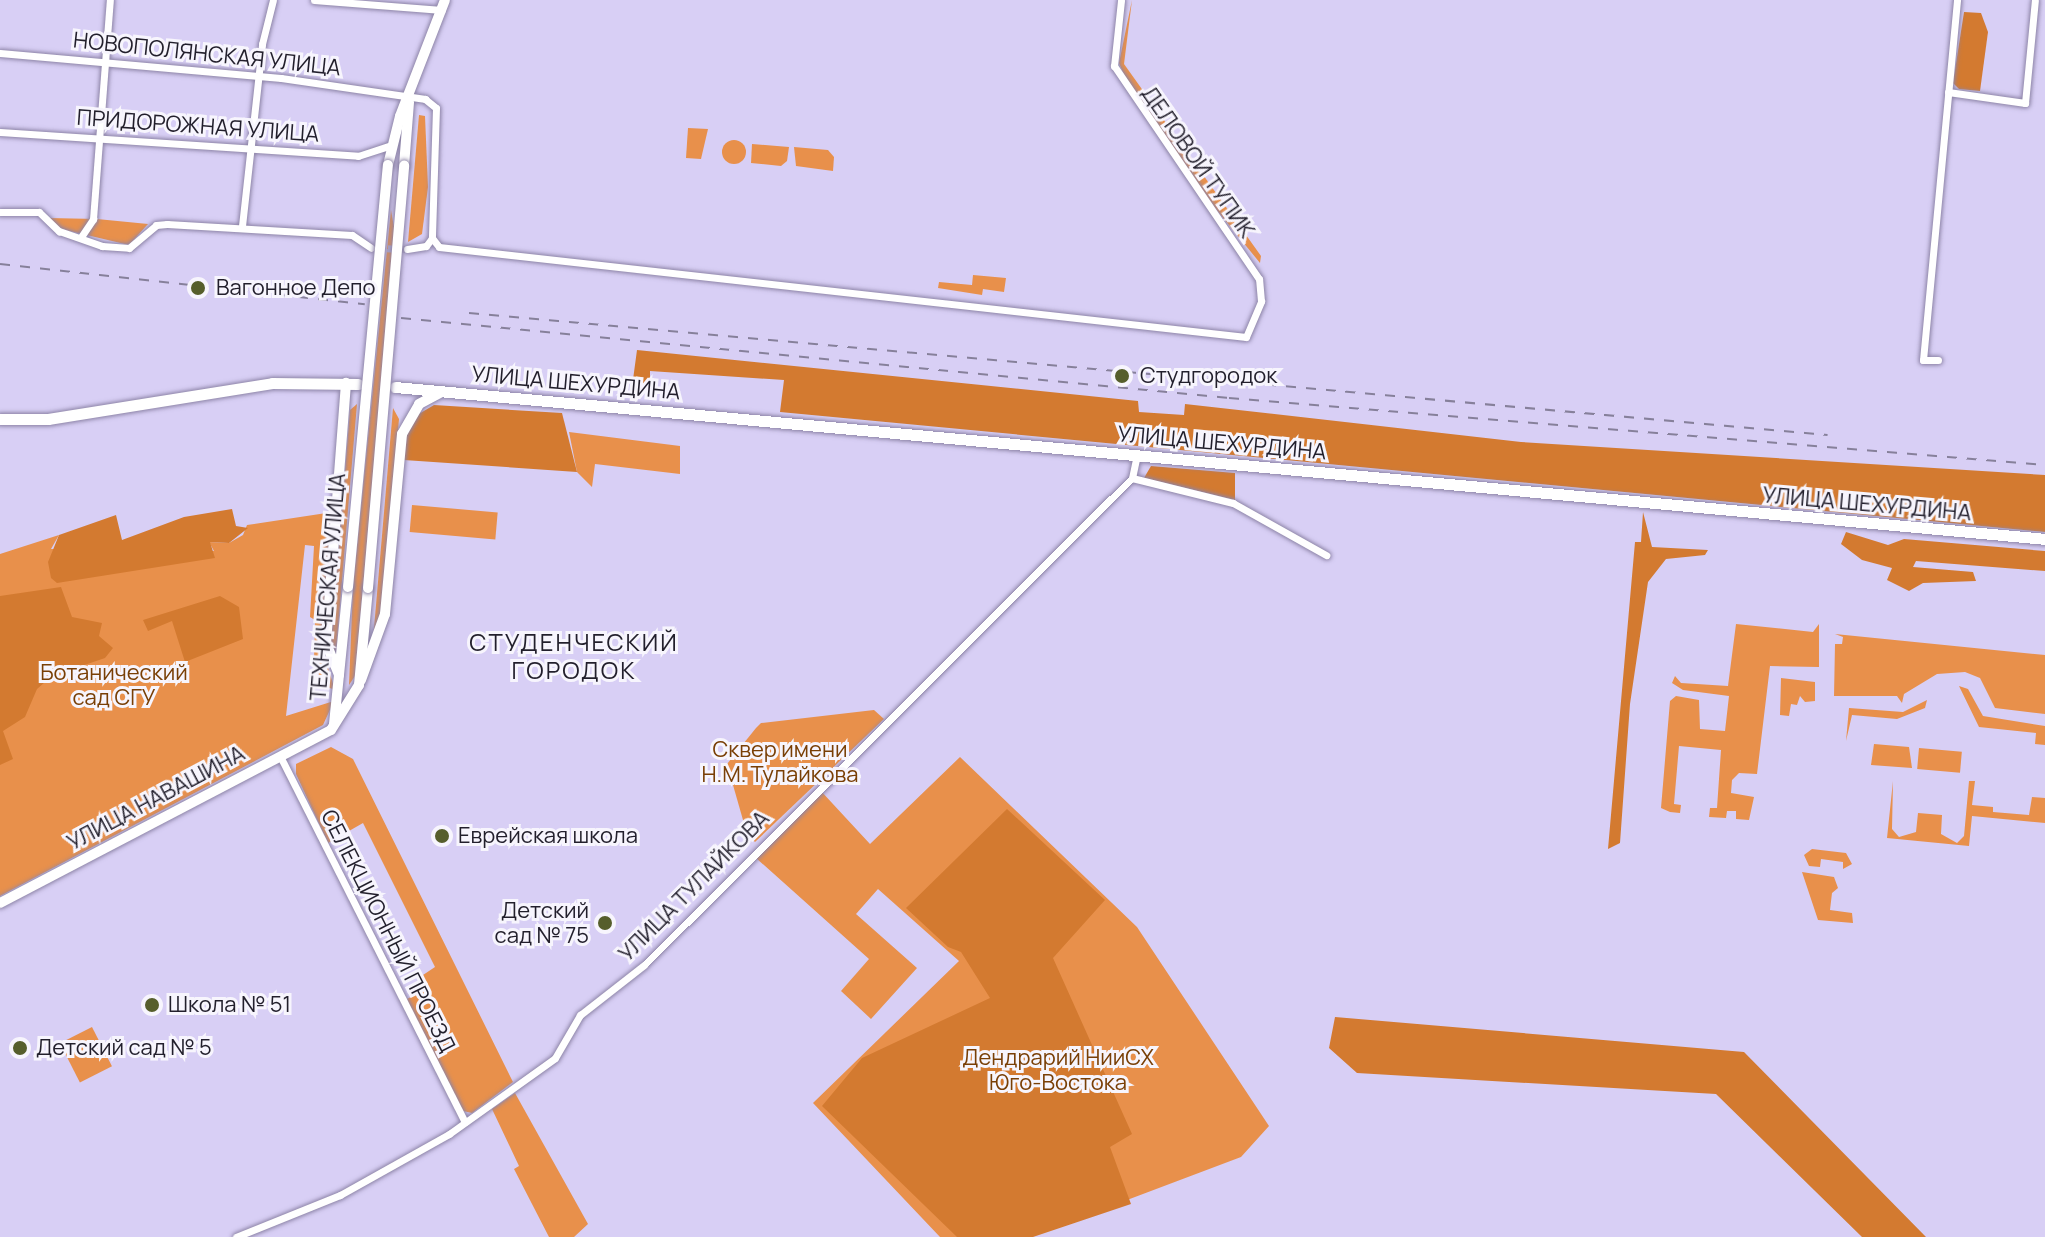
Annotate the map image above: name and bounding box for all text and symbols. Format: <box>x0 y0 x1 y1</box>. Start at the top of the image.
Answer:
street label: НОВОПОЛЯНСКАЯ УЛИЦА <box>72 27 342 81</box>
street label: ДЕЛОВОЙ ТУПИК <box>1136 81 1260 243</box>
street label: ПРИДОРОЖНАЯ УЛИЦА <box>76 104 320 148</box>
place label: Вагонное Депо <box>216 275 376 301</box>
marker: Вагонное Депо <box>187 277 209 299</box>
street label: УЛИЦА ШЕХУРДИНА <box>471 361 681 405</box>
place label: Студгородок <box>1140 363 1277 389</box>
marker: Студгородок <box>1111 365 1133 387</box>
street label: УЛИЦА ШЕХУРДИНА <box>1117 421 1327 465</box>
street label: ТЕХНИЧЕСКАЯ УЛИЦА <box>305 472 351 702</box>
street label: УЛИЦА ШЕХУРДИНА <box>1762 482 1972 526</box>
district label: СТУДЕНЧЕСКИЙ ГОРОДОК <box>469 628 679 684</box>
park label: Ботанический сад СГУ <box>40 659 188 710</box>
park label: Сквер имени Н.М. Тулайкова <box>702 736 858 788</box>
street label: УЛИЦА НАВАШИНА <box>63 740 249 856</box>
street label: СЕЛЕКЦИОННЫЙ ПРОЕЗД <box>315 805 461 1057</box>
street label: УЛИЦА ТУЛАЙКОВА <box>613 805 775 967</box>
place label: Еврейская школа <box>458 823 638 849</box>
marker: Еврейская школа <box>433 827 451 845</box>
place label: Детский сад № 75 <box>495 897 589 948</box>
marker: Детский сад № 75 <box>596 914 614 932</box>
place label: Школа № 51 <box>168 992 291 1018</box>
marker: Школа № 51 <box>143 996 161 1014</box>
place label: Детский сад № 5 <box>36 1035 212 1061</box>
marker: Детский сад № 5 <box>11 1039 29 1057</box>
park label: Дендрарий НииСХ Юго-Востока <box>962 1044 1154 1096</box>

